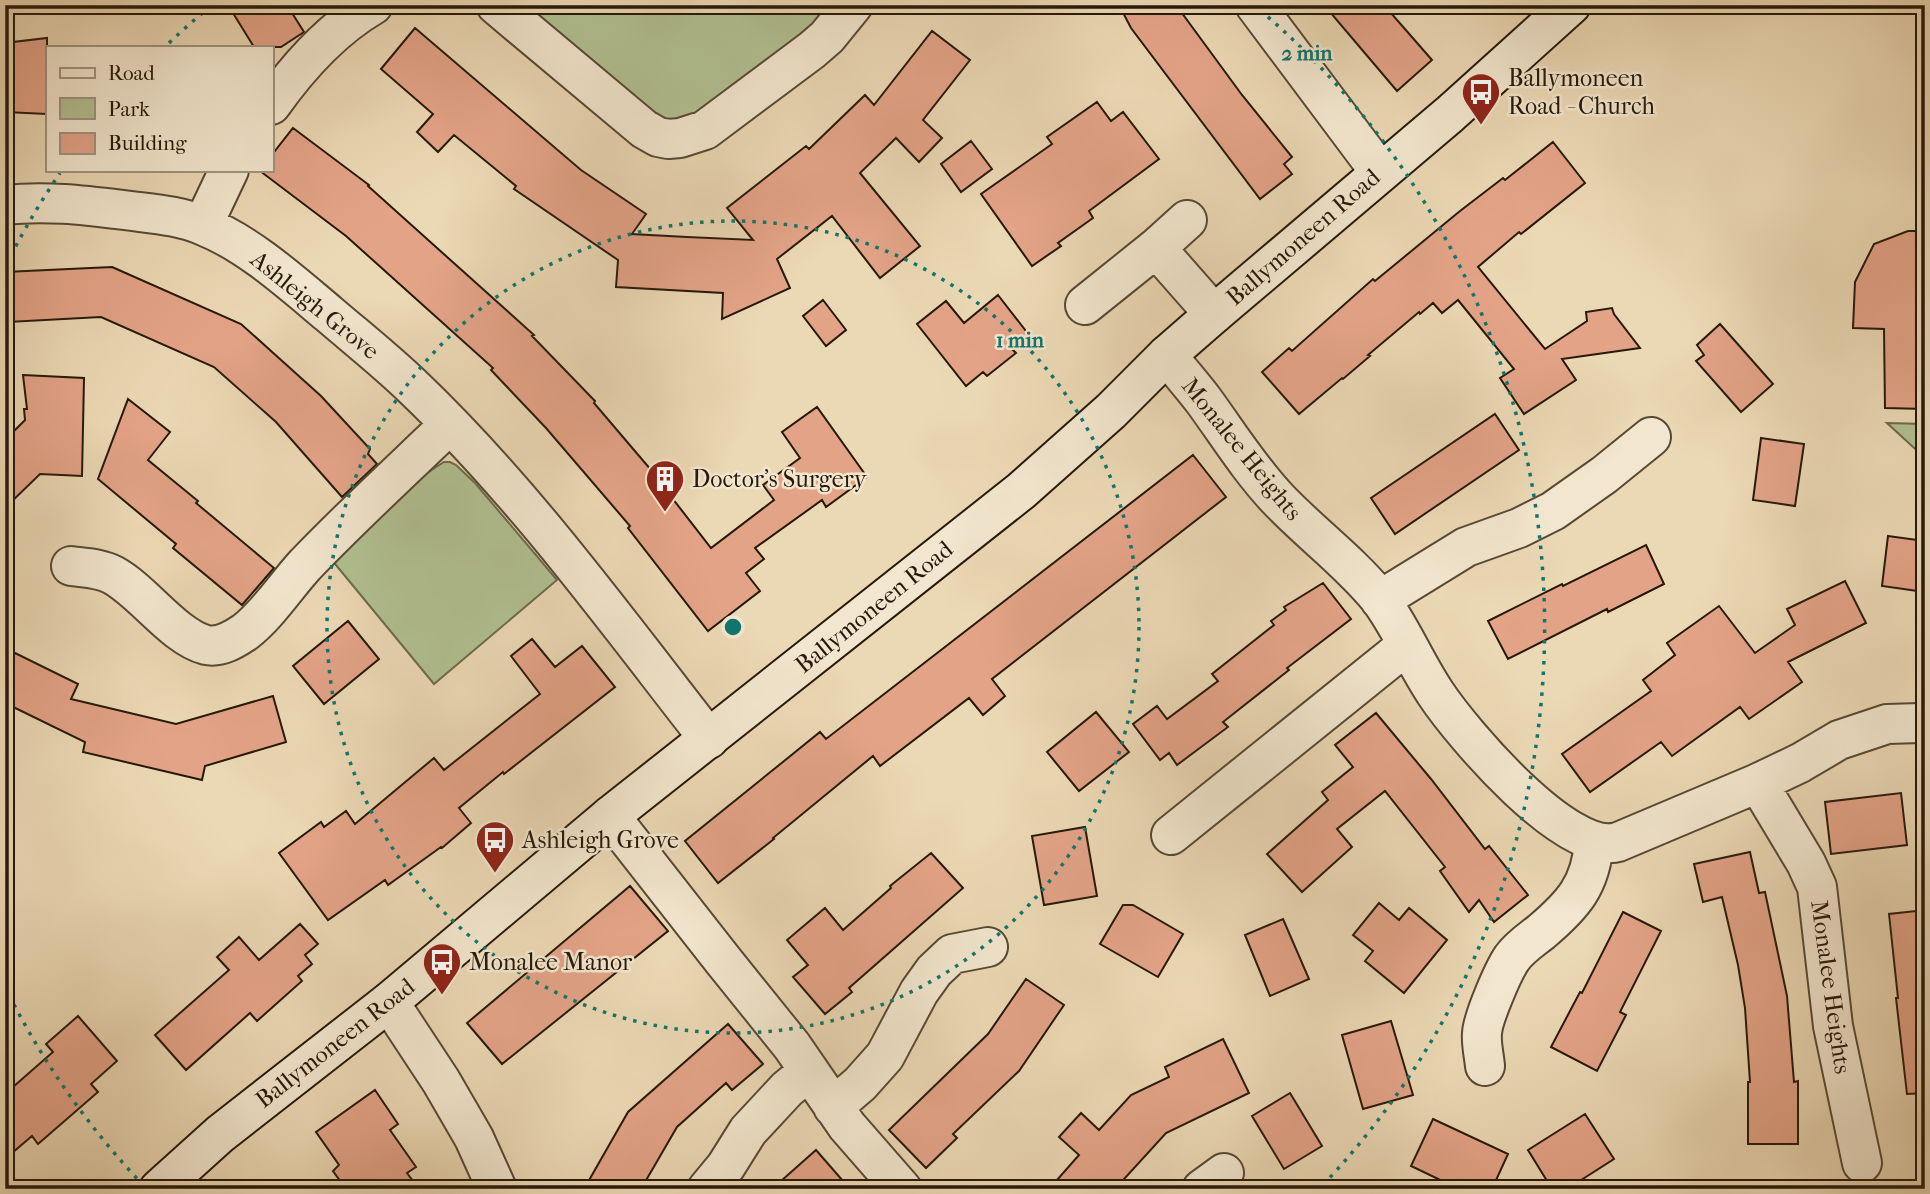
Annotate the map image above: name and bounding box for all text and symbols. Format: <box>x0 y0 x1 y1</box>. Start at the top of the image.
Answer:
text: 2 min <box>1281 41 1333 65</box>
legend <box>46 46 273 172</box>
text: Road <box>108 61 155 85</box>
place label: Ballymoneen Road - Church <box>1508 64 1655 120</box>
bus stop icon: Ballymoneen Road - Church <box>1460 71 1502 126</box>
text: Park <box>108 97 150 121</box>
text: Building <box>108 131 187 155</box>
street label: Ballymoneen Road <box>1221 162 1386 311</box>
street label: Ashleigh Grove <box>245 244 385 365</box>
text: 1 min <box>996 328 1045 352</box>
street label: Monalee Heights <box>1176 372 1308 526</box>
building icon: Doctor's Surgery <box>644 458 686 513</box>
place label: Doctor's Surgery <box>692 465 868 493</box>
street label: Ballymoneen Road <box>790 534 959 679</box>
centre of rings <box>721 615 745 639</box>
bus stop icon: Ashleigh Grove <box>474 819 516 874</box>
place label: Ashleigh Grove <box>521 826 679 854</box>
street label: Monalee Heights <box>1805 898 1857 1076</box>
bus stop icon: Monalee Manor <box>421 941 463 996</box>
place label: Monalee Manor <box>469 948 633 976</box>
street label: Ballymoneen Road <box>250 972 421 1114</box>

